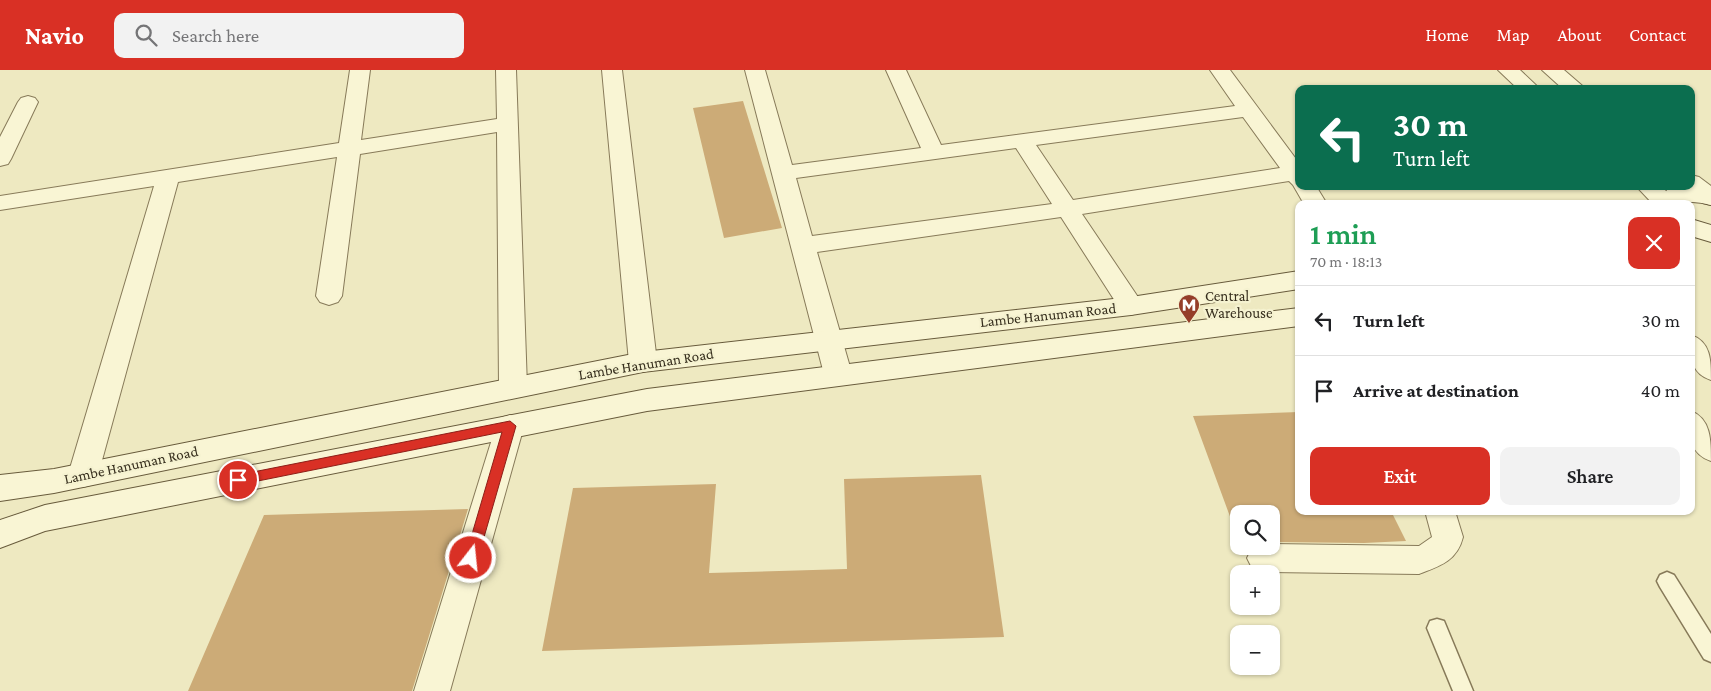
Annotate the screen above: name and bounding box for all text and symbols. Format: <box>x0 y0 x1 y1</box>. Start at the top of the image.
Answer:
search box <box>114 13 464 58</box>
icon: search <box>132 21 160 49</box>
text: Navio <box>25 22 84 49</box>
text: Search here <box>172 25 259 46</box>
text: Home <box>1426 25 1469 45</box>
text: Map <box>1497 25 1529 45</box>
text: About <box>1557 25 1601 45</box>
text: Contact <box>1629 25 1686 45</box>
icon: left <box>1310 105 1375 170</box>
text: 30 m <box>1393 105 1468 144</box>
text: Turn left <box>1393 146 1470 171</box>
text: 1 min <box>1310 217 1377 250</box>
button: close <box>1628 217 1680 269</box>
text: 70 m · 18:13 <box>1310 253 1382 270</box>
place label: Central Warehouse <box>1205 288 1273 321</box>
metro station icon: Central Warehouse <box>1177 293 1201 324</box>
street label: Lambe Hanuman Road <box>979 300 1117 330</box>
icon: left <box>1310 307 1338 335</box>
text: Turn left <box>1353 310 1425 331</box>
text: 30 m <box>1641 310 1680 331</box>
street label: Lambe Hanuman Road <box>577 345 715 383</box>
icon: arrive <box>1310 377 1338 405</box>
text: Arrive at destination <box>1353 380 1519 401</box>
text: 40 m <box>1641 380 1680 401</box>
street label: Lambe Hanuman Road <box>62 443 200 487</box>
button: Exit <box>1310 447 1490 505</box>
button: Share <box>1500 447 1680 505</box>
pin <box>217 459 259 501</box>
icon: arrive <box>224 466 252 494</box>
map controls <box>1230 505 1280 675</box>
button: search <box>1230 505 1280 555</box>
position arrow <box>444 531 496 583</box>
button: + <box>1230 565 1280 615</box>
button: − <box>1230 625 1280 675</box>

